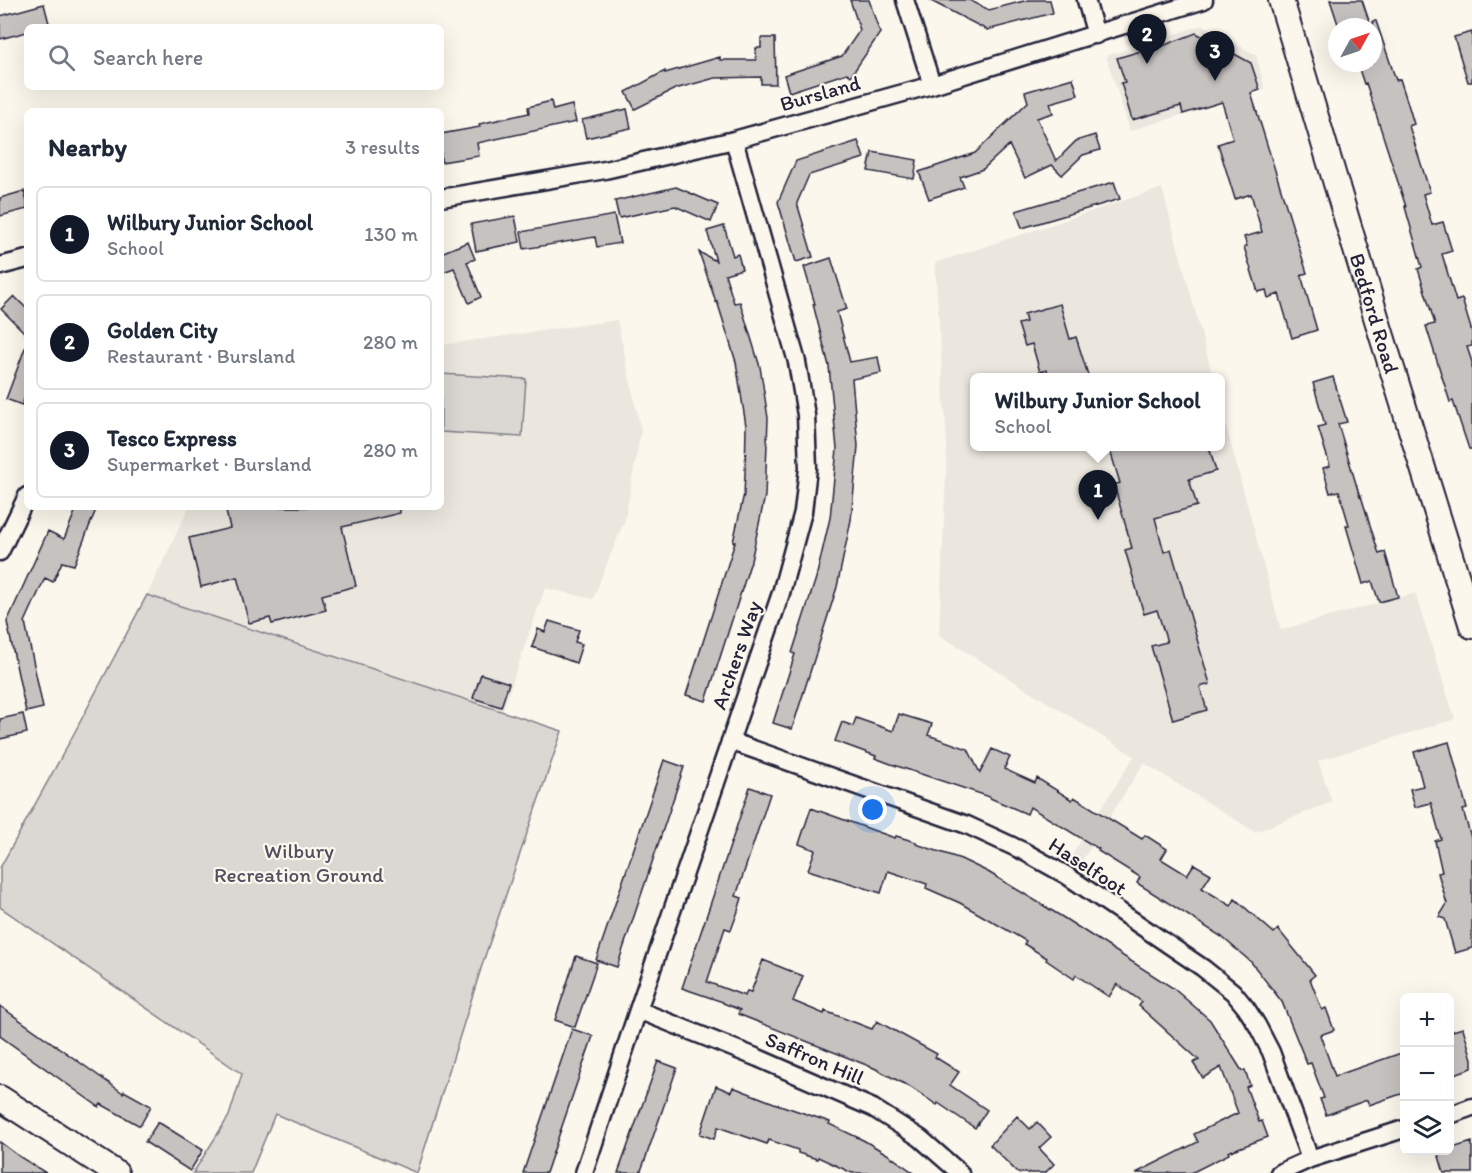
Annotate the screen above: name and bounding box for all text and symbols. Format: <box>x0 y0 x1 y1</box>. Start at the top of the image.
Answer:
pin: 2 <box>1128 14 1166 64</box>
north arrow <box>1328 18 1382 72</box>
search box <box>24 24 444 90</box>
pin: 3 <box>1196 32 1234 81</box>
icon: search <box>45 41 78 74</box>
text: Search here <box>93 44 203 71</box>
street label: Bursland <box>777 70 863 116</box>
text: Nearby <box>48 131 127 163</box>
text: 3 results <box>345 135 420 159</box>
text: Wilbury Junior School <box>107 209 313 236</box>
text: 1 <box>65 222 74 246</box>
text: 130 m <box>364 222 418 246</box>
text: School <box>107 236 164 260</box>
street label: Bedford Road <box>1345 250 1405 376</box>
text: Golden City <box>107 317 218 344</box>
text: 2 <box>64 330 75 354</box>
text: 280 m <box>363 330 418 354</box>
text: Restaurant · Bursland <box>107 344 295 368</box>
popup <box>970 373 1225 451</box>
text: Wilbury Junior School <box>995 387 1200 414</box>
text: School <box>995 414 1051 438</box>
text: Tesco Express <box>107 425 237 452</box>
text: 3 <box>64 438 75 462</box>
text: 280 m <box>363 438 418 462</box>
text: Supermarket · Bursland <box>107 452 311 476</box>
pin: 1 <box>1078 470 1118 520</box>
street label: Archers Way <box>706 597 766 713</box>
your location <box>858 795 887 824</box>
street label: Haselfoot <box>1044 832 1132 900</box>
park label: Wilbury Recreation Ground <box>214 838 384 887</box>
map controls <box>1400 993 1454 1155</box>
button: + <box>1400 993 1454 1047</box>
street label: Saffron Hill <box>762 1026 868 1090</box>
button: − <box>1400 1047 1454 1101</box>
button: layers <box>1400 1101 1454 1155</box>

